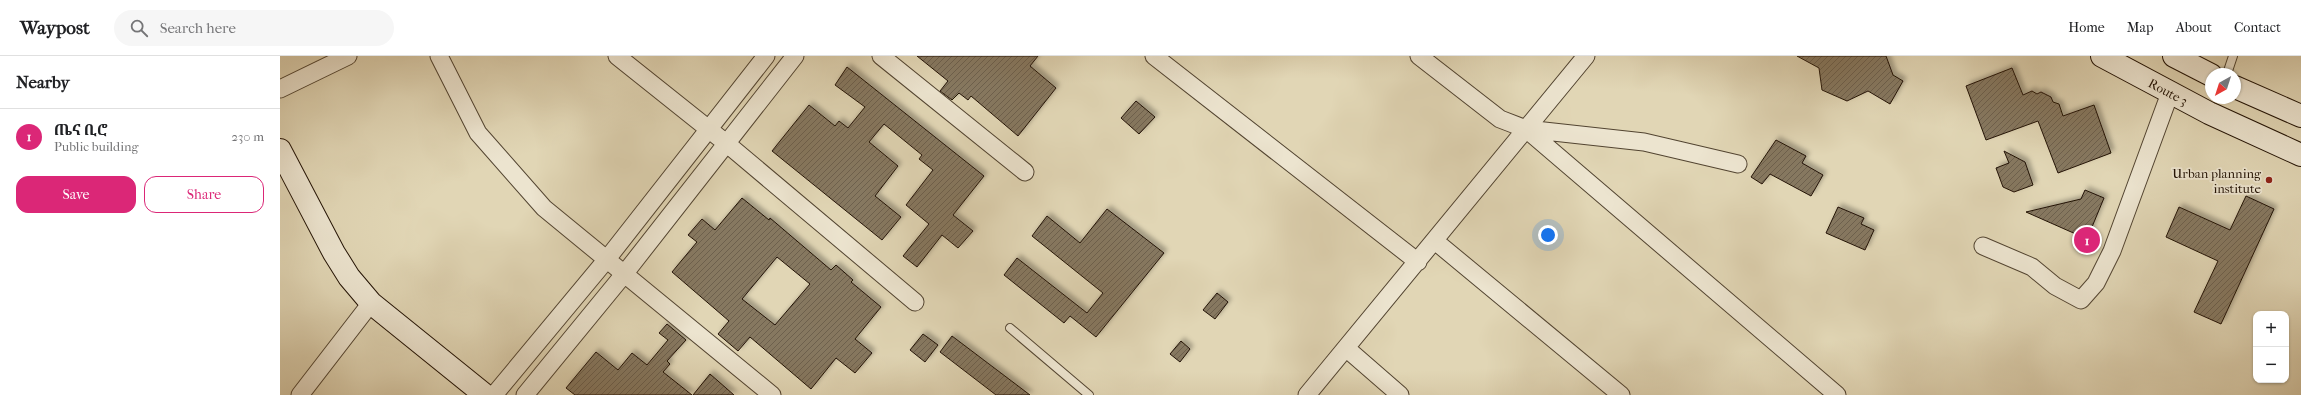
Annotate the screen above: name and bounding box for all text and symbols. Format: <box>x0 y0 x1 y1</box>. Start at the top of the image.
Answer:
search box <box>114 10 394 46</box>
text: Waypost <box>20 17 90 39</box>
icon: search <box>128 17 150 39</box>
text: Search here <box>160 19 236 37</box>
text: Home <box>2068 19 2105 36</box>
text: Map <box>2127 19 2154 36</box>
text: About <box>2176 19 2212 36</box>
text: Contact <box>2234 19 2281 36</box>
north arrow <box>2205 68 2241 104</box>
text: Nearby <box>16 72 70 92</box>
street label: Route 3 <box>2146 75 2190 109</box>
text: ጤና ቢሮ <box>54 121 108 139</box>
text: 1 <box>27 129 31 144</box>
text: 230 m <box>231 129 264 144</box>
text: Public building <box>54 139 139 154</box>
place label: Urban planning institute <box>2172 166 2262 196</box>
marker: Urban planning institute <box>2264 175 2274 185</box>
button: Save <box>16 176 136 213</box>
button: Share <box>144 176 264 213</box>
your location <box>1538 225 1558 245</box>
pin: 1 <box>2074 225 2100 255</box>
map controls <box>2253 311 2289 383</box>
button: + <box>2253 311 2289 347</box>
button: − <box>2253 347 2289 383</box>

